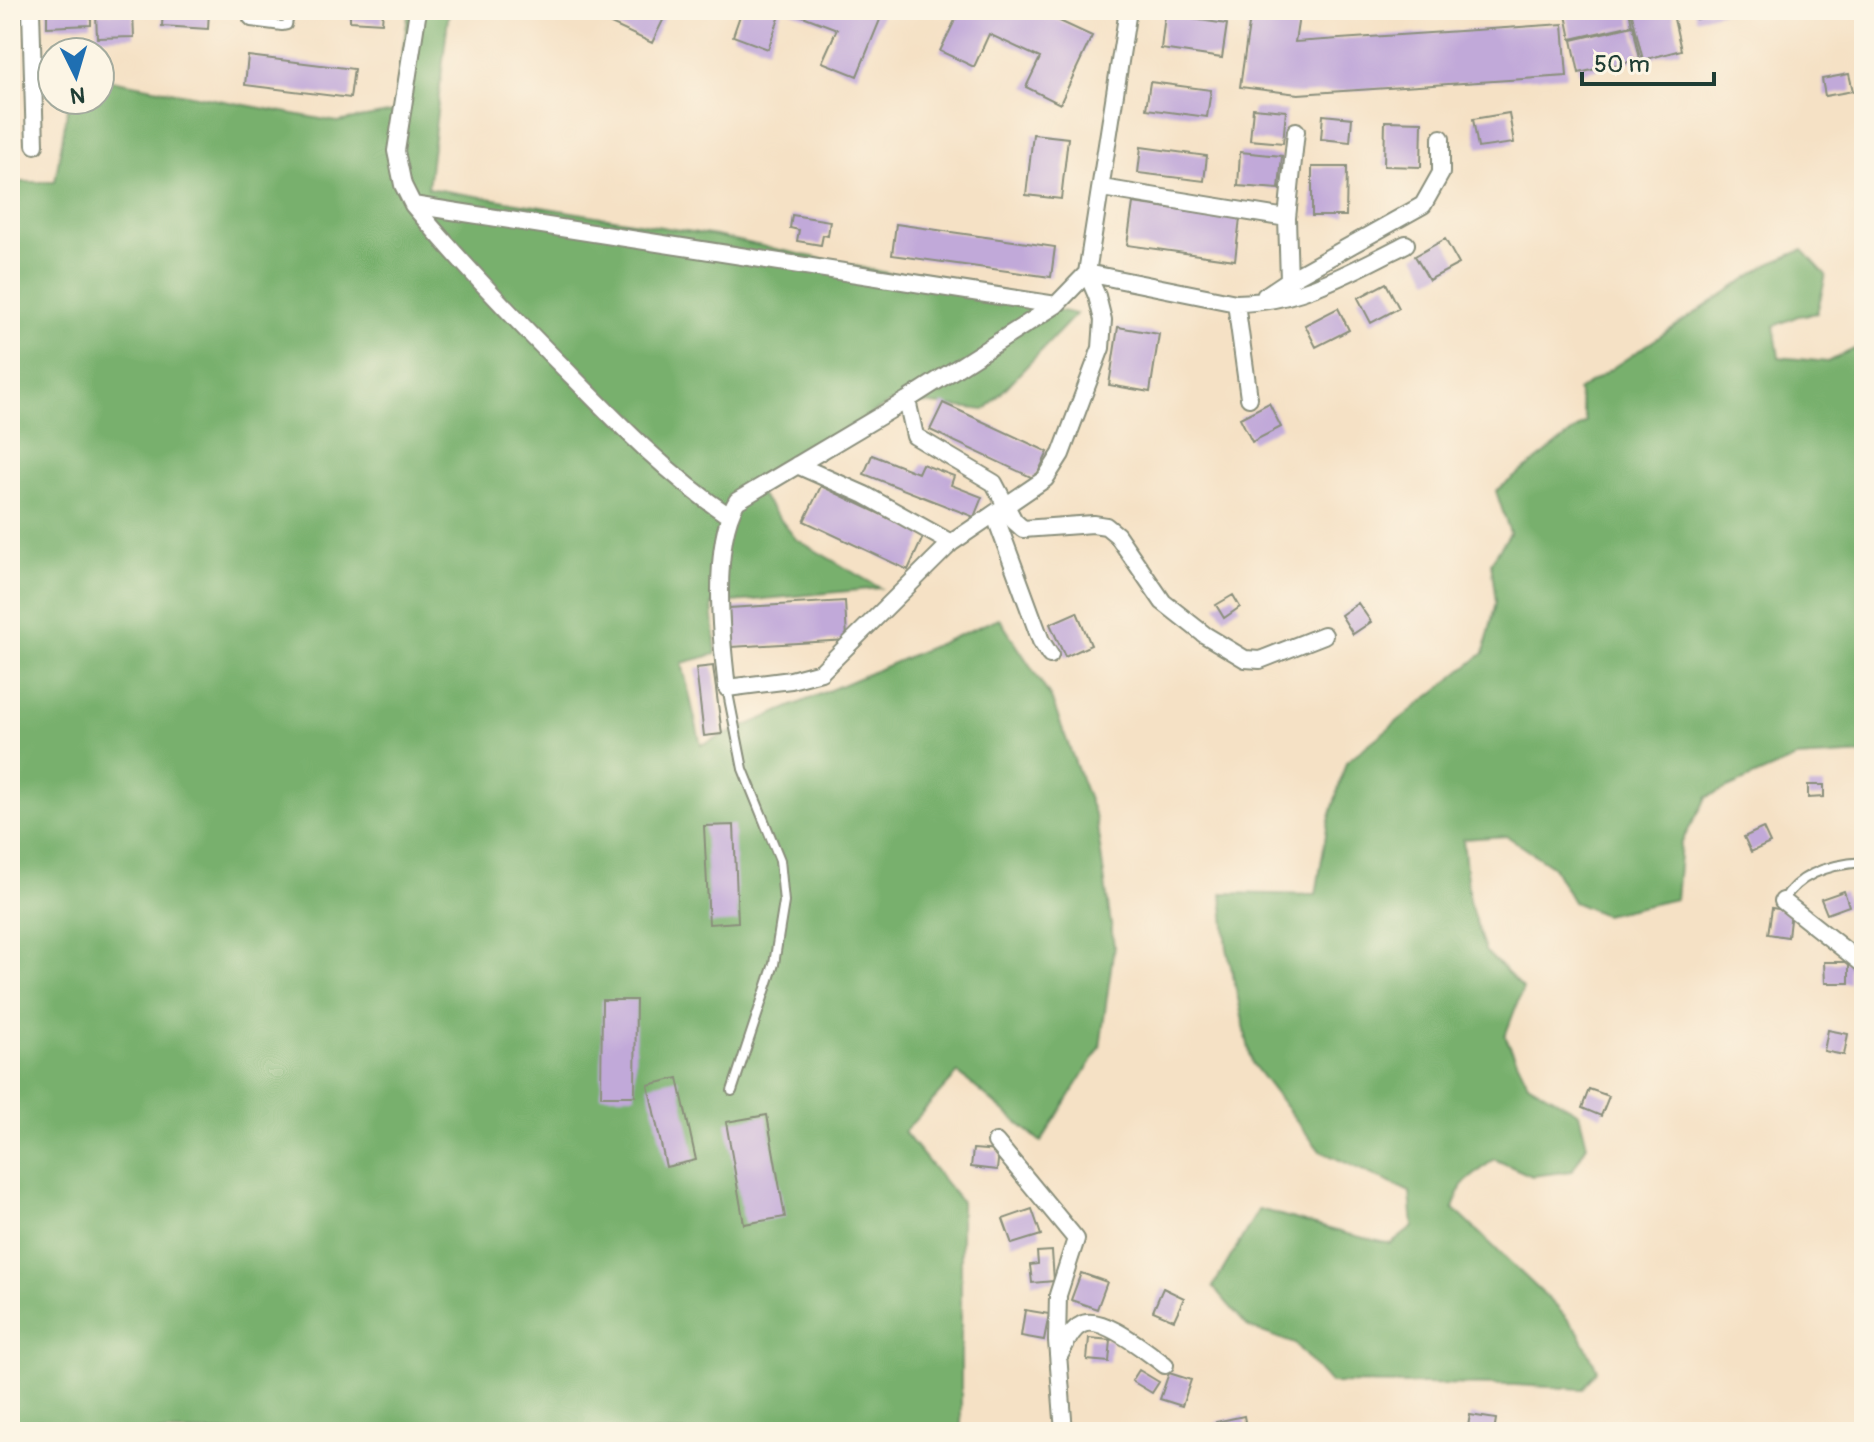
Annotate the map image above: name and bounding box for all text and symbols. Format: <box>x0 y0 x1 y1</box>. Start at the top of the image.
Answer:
north arrow <box>36 36 116 116</box>
scale bar <box>1582 36 1714 86</box>
text: 50 m <box>1594 50 1650 79</box>
text: N <box>69 80 86 110</box>

